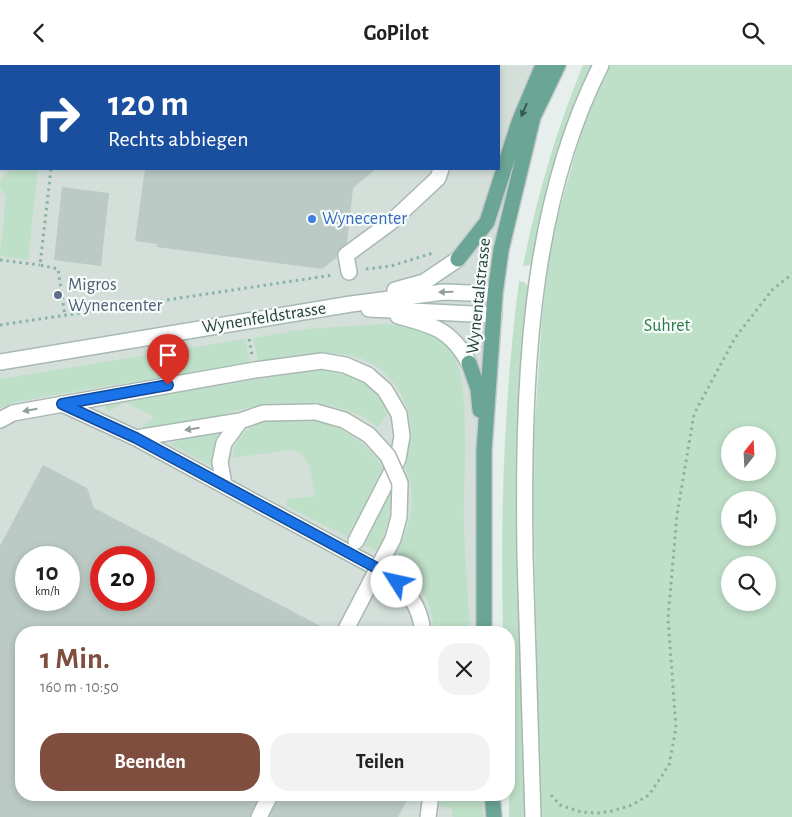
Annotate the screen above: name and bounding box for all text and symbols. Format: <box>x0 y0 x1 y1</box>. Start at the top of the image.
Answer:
icon: back <box>25 19 53 47</box>
icon: search <box>739 19 767 47</box>
text: GoPilot <box>363 22 429 44</box>
icon: right <box>25 85 90 150</box>
text: 120 m <box>108 87 189 122</box>
one-way arrow <box>519 103 527 117</box>
text: Rechts abbiegen <box>108 128 249 150</box>
place label: Wynecenter <box>322 210 407 228</box>
marker: Wynecenter <box>306 213 318 225</box>
street label: Wynentalstrasse <box>464 237 494 355</box>
place label: Migros Wynencenter <box>68 276 163 315</box>
marker: Migros Wynencenter <box>52 289 64 301</box>
one-way arrow <box>438 289 454 297</box>
street label: Wynenfeldstrasse <box>201 299 327 337</box>
park label: Suhret <box>644 317 691 335</box>
pin <box>147 334 189 385</box>
icon: arrive <box>154 341 182 369</box>
one-way arrow <box>22 406 38 414</box>
one-way arrow <box>183 425 199 433</box>
north arrow <box>721 426 776 481</box>
map controls <box>721 426 776 611</box>
button: sound <box>721 491 776 546</box>
speed limit sign: 20 <box>90 546 155 611</box>
position arrow <box>370 555 422 607</box>
button: search <box>721 556 776 611</box>
text: 10 <box>36 560 59 585</box>
text: km/h <box>35 585 60 597</box>
button: close <box>438 643 490 695</box>
text: 1 Min. <box>40 644 110 674</box>
text: 160 m · 10:50 <box>40 679 119 695</box>
button: Beenden <box>40 733 260 791</box>
button: Teilen <box>270 733 490 791</box>

